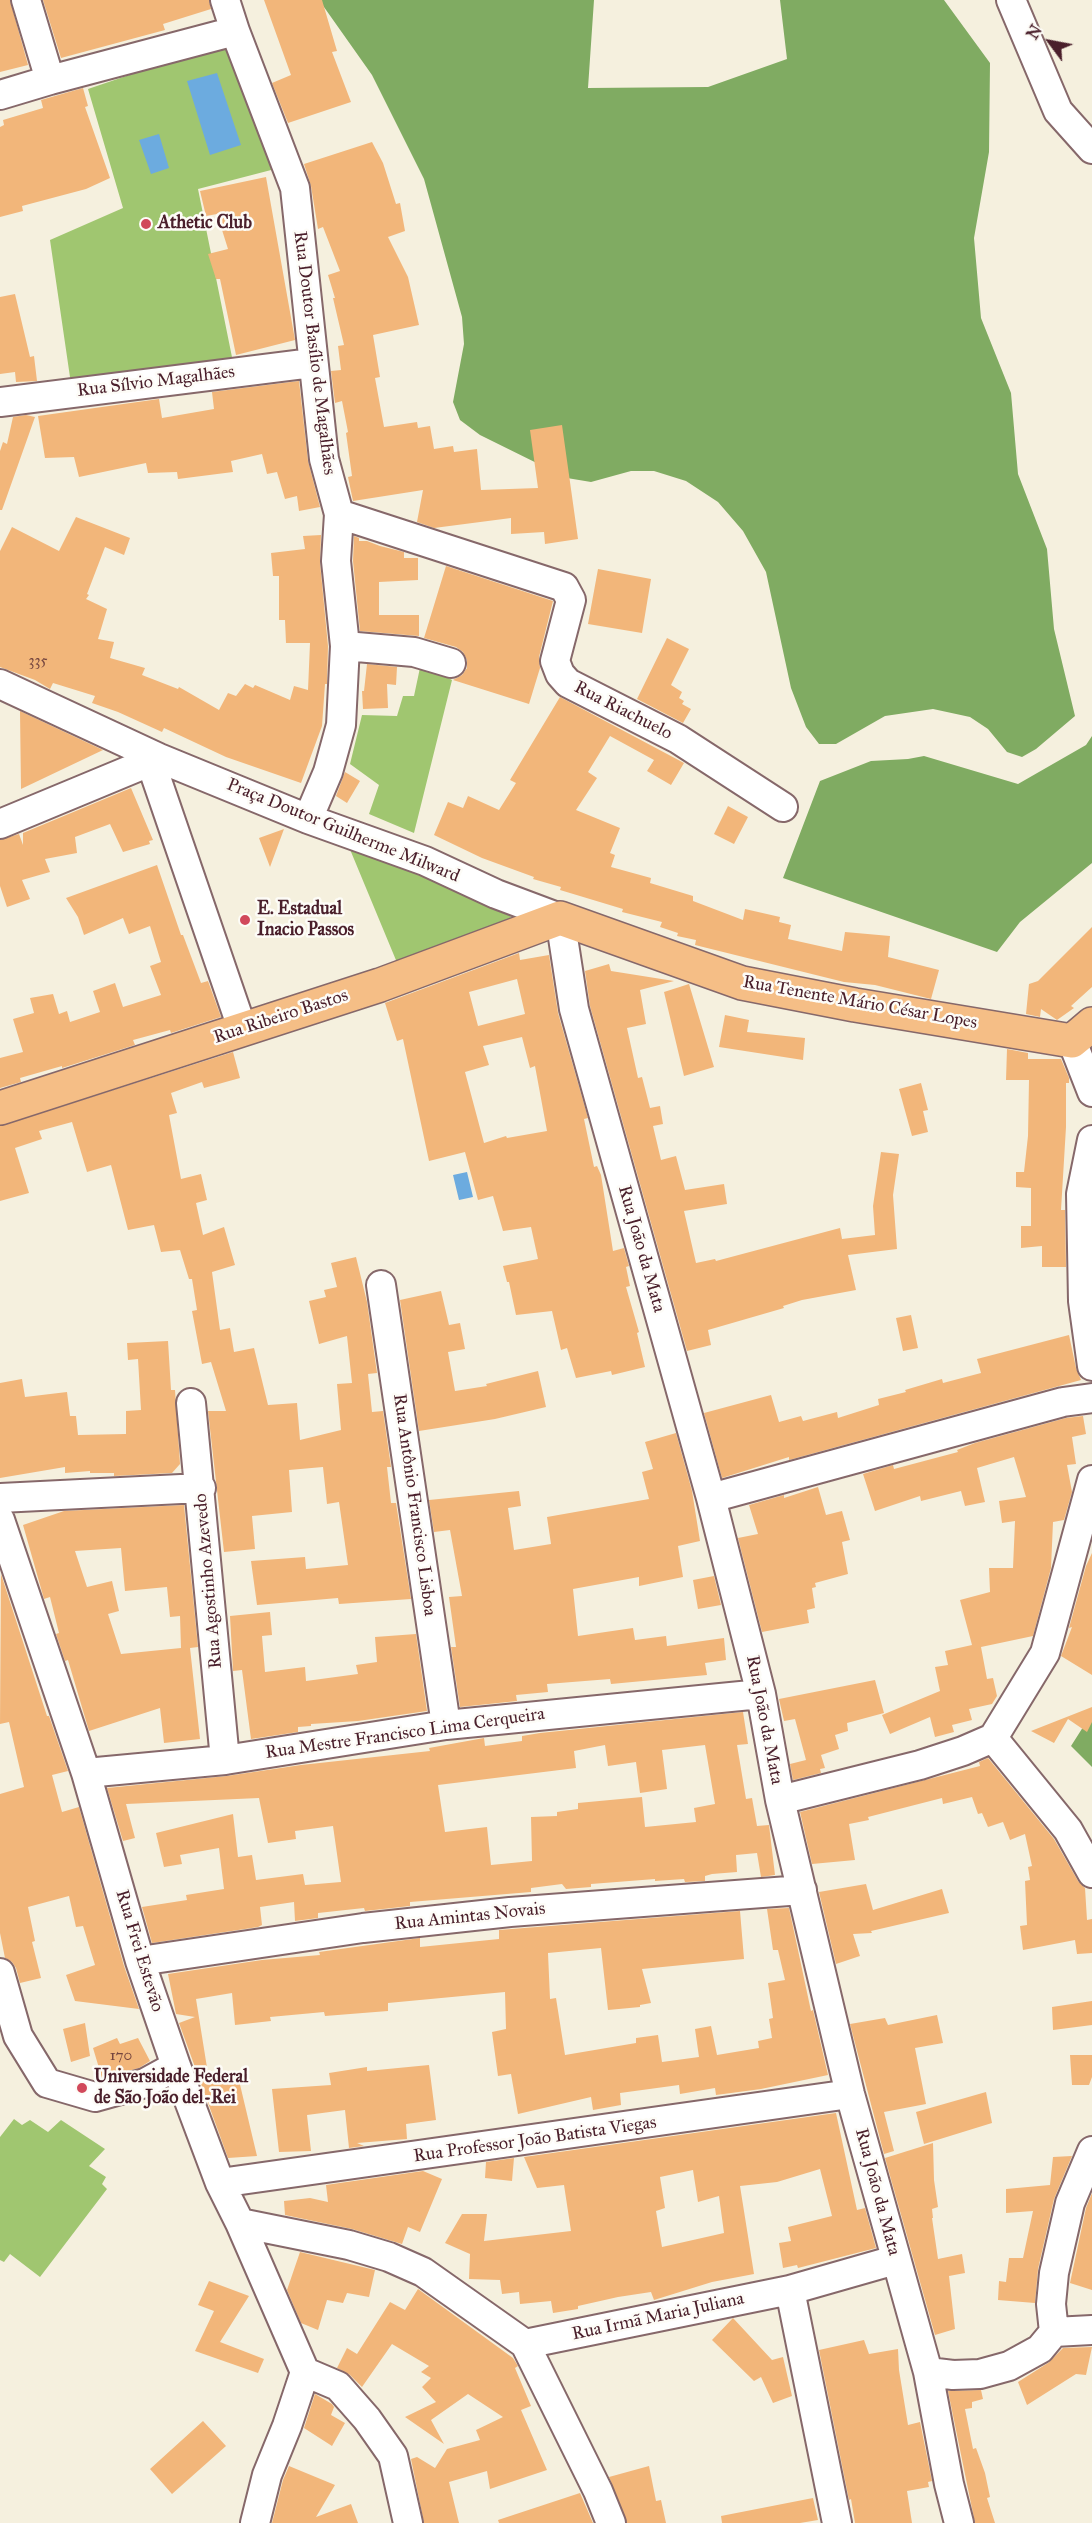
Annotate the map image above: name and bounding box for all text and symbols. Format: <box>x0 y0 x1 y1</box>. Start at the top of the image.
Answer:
north arrow <box>1020 12 1080 72</box>
text: N <box>1023 21 1046 43</box>
place label: Athetic Club <box>158 213 252 235</box>
marker: Athetic Club <box>139 217 153 231</box>
street label: Rua Doutor Basílio de Magalhães <box>288 230 340 476</box>
street label: Rua Sílvio Magalhães <box>76 362 236 402</box>
house number: 335 <box>29 652 47 670</box>
street label: Rua Riachuelo <box>570 677 676 745</box>
street label: Praça Doutor Guilherme Milward <box>223 774 463 888</box>
place label: E. Estadual Inacio Passos <box>257 899 354 942</box>
marker: E. Estadual Inacio Passos <box>238 913 252 927</box>
street label: Rua Tenente Mário César Lopes <box>741 972 979 1034</box>
street label: Rua Ribeiro Bastos <box>211 985 351 1049</box>
street label: Rua João da Mata <box>613 1183 669 1315</box>
street label: Rua Antônio Francisco Lisboa <box>388 1392 440 1618</box>
street label: Rua Agostinho Azevedo <box>191 1492 227 1670</box>
street label: Rua João da Mata <box>741 1654 787 1786</box>
street label: Rua Mestre Francisco Lima Cerqueira <box>264 1704 546 1764</box>
street label: Rua Frei Estevão <box>110 1887 168 2015</box>
street label: Rua Amintas Novais <box>394 1898 546 1936</box>
house number: 170 <box>110 2047 132 2065</box>
place label: Universidade Federal de São João del-Rei <box>94 2067 248 2110</box>
marker: Universidade Federal de São João del-Rei <box>75 2081 89 2095</box>
street label: Rua Professor João Batista Viegas <box>412 2112 658 2168</box>
street label: Rua João da Mata <box>850 2126 904 2258</box>
street label: Rua Irmã Maria Juliana <box>570 2288 746 2346</box>

